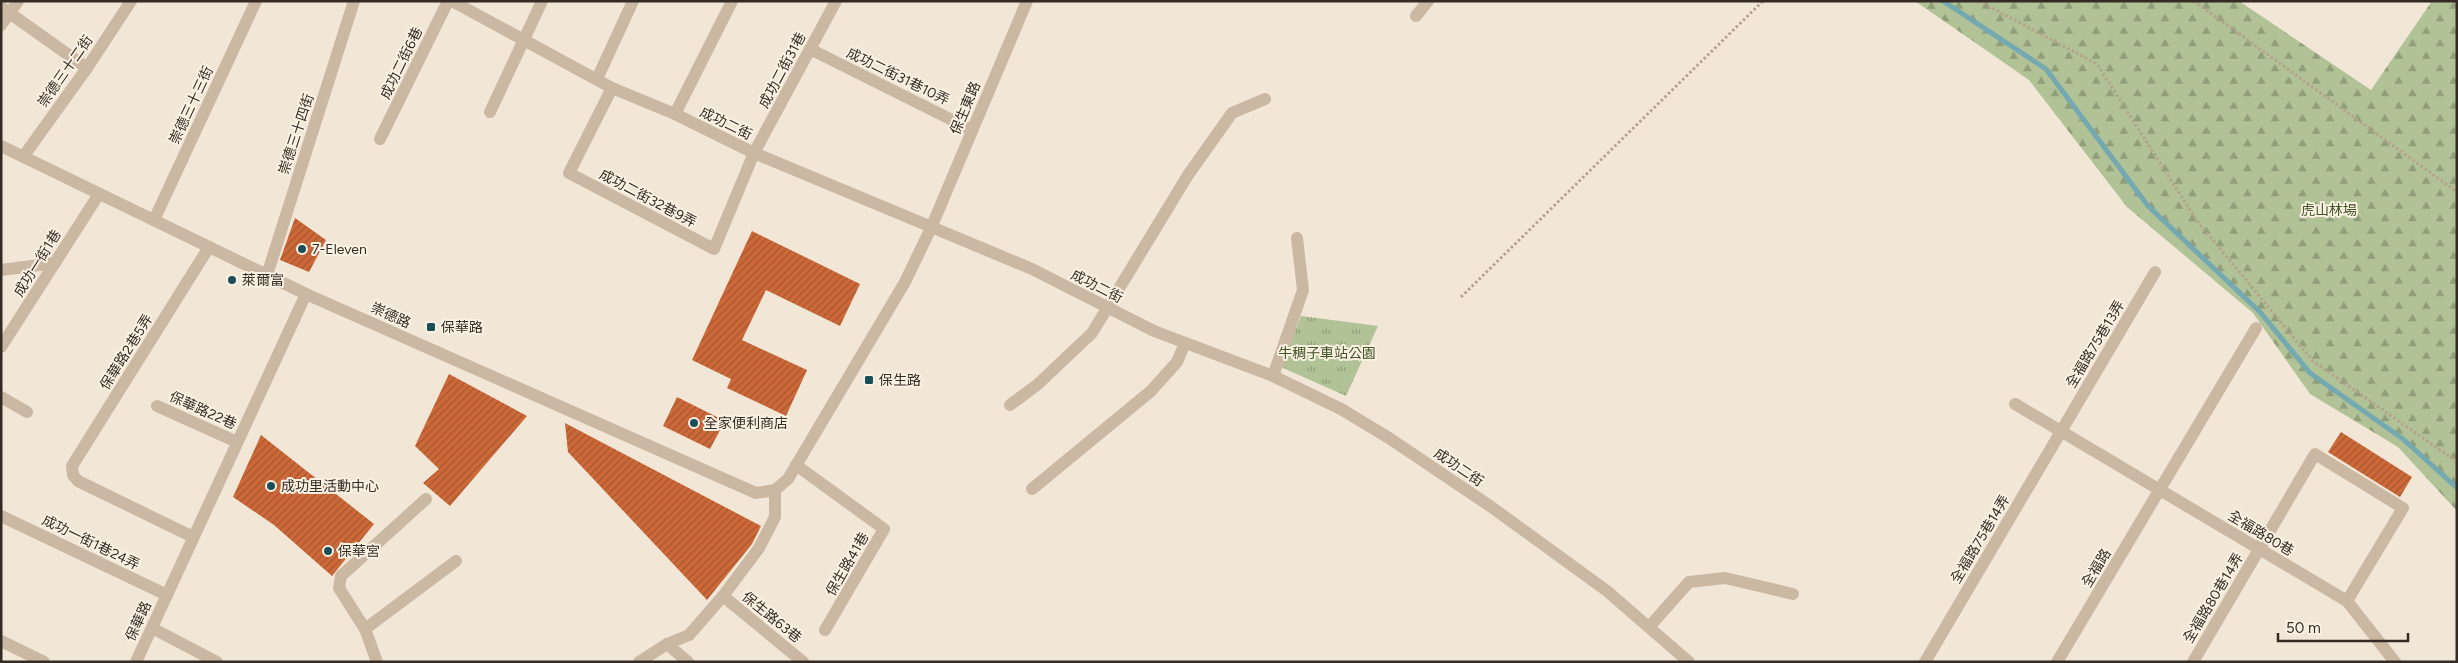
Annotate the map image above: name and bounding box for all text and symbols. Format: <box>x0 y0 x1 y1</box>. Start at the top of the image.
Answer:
street label: 成功二街6巷 <box>377 24 426 102</box>
street label: 成功二街31巷 <box>755 29 810 111</box>
street label: 崇德三十二街 <box>34 32 96 111</box>
street label: 成功二街31巷10弄 <box>844 44 952 109</box>
street label: 崇德三十三街 <box>166 64 217 147</box>
street label: 保生東路 <box>947 79 984 137</box>
street label: 崇德三十四街 <box>275 92 318 177</box>
street label: 成功二街 <box>697 104 755 143</box>
street label: 成功二街32巷9弄 <box>596 166 699 231</box>
park label: 虎山林場 <box>2301 202 2357 219</box>
street label: 成功一街1巷 <box>10 227 65 300</box>
place label: 7-Eleven <box>312 241 367 258</box>
marker: 7-Eleven <box>296 243 308 255</box>
street label: 成功二街 <box>1068 266 1126 307</box>
place label: 萊爾富 <box>242 272 284 289</box>
marker: 萊爾富 <box>226 274 238 286</box>
street label: 全福路75巷13弄 <box>2063 297 2128 391</box>
street label: 崇德路 <box>368 299 413 332</box>
street label: 保華路2巷5弄 <box>96 311 156 393</box>
place label: 保華路 <box>441 319 483 336</box>
marker: 保華路 <box>425 321 437 333</box>
park label: 牛稠子車站公園 <box>1278 345 1376 362</box>
place label: 保生路 <box>879 372 921 389</box>
marker: 保生路 <box>863 374 875 386</box>
street label: 保華路22巷 <box>167 388 239 433</box>
place label: 全家便利商店 <box>704 415 788 432</box>
marker: 全家便利商店 <box>688 417 700 429</box>
street label: 成功二街 <box>1431 445 1487 490</box>
place label: 成功里活動中心 <box>281 478 379 495</box>
marker: 成功里活動中心 <box>265 480 277 492</box>
street label: 全福路75巷14弄 <box>1947 492 2013 587</box>
street label: 全福路80巷 <box>2225 507 2297 560</box>
street label: 成功一街1巷24弄 <box>39 512 142 573</box>
street label: 保生路41巷 <box>822 529 872 599</box>
place label: 保華宮 <box>338 543 380 560</box>
marker: 保華宮 <box>322 545 334 557</box>
street label: 全福路 <box>2078 546 2115 591</box>
street label: 全福路80巷14弄 <box>2180 550 2247 646</box>
street label: 保生路63巷 <box>739 588 805 647</box>
street label: 保華路 <box>122 599 155 644</box>
scale bar <box>2278 610 2408 642</box>
text: 50 m <box>2286 619 2321 637</box>

